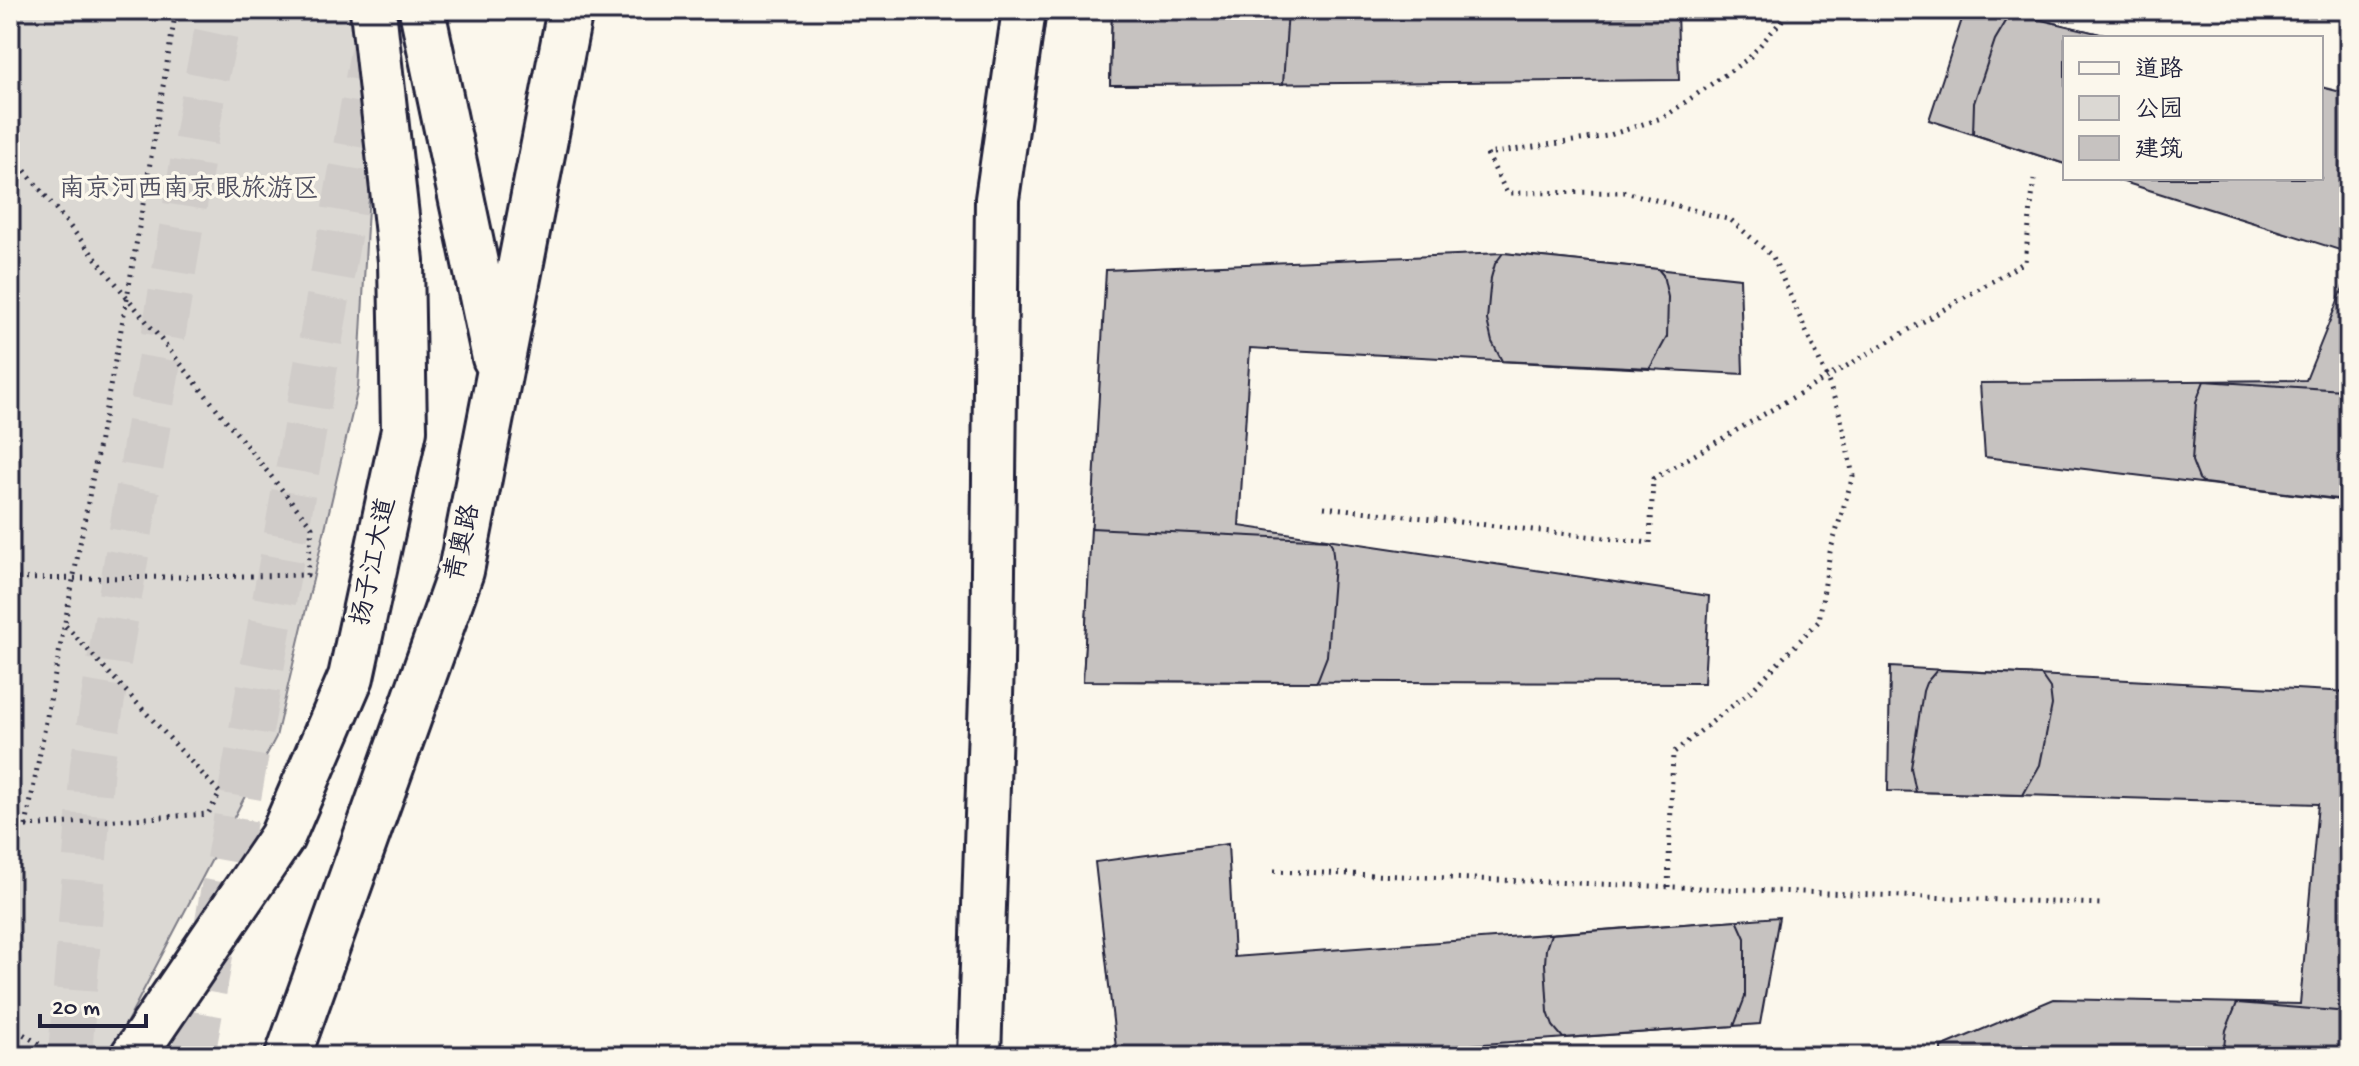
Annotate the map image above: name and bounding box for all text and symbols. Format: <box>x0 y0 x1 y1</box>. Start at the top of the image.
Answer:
legend <box>2063 36 2323 180</box>
text: 道路 <box>2135 55 2183 86</box>
text: 公园 <box>2135 97 2183 126</box>
text: 建筑 <box>2135 136 2183 166</box>
park label: 南京河西南京眼旅游区 <box>59 174 319 207</box>
street label: 扬子江大道 <box>346 495 405 629</box>
street label: 青奥路 <box>439 501 489 584</box>
scale bar <box>40 978 146 1028</box>
text: 20 m <box>52 995 100 1024</box>

